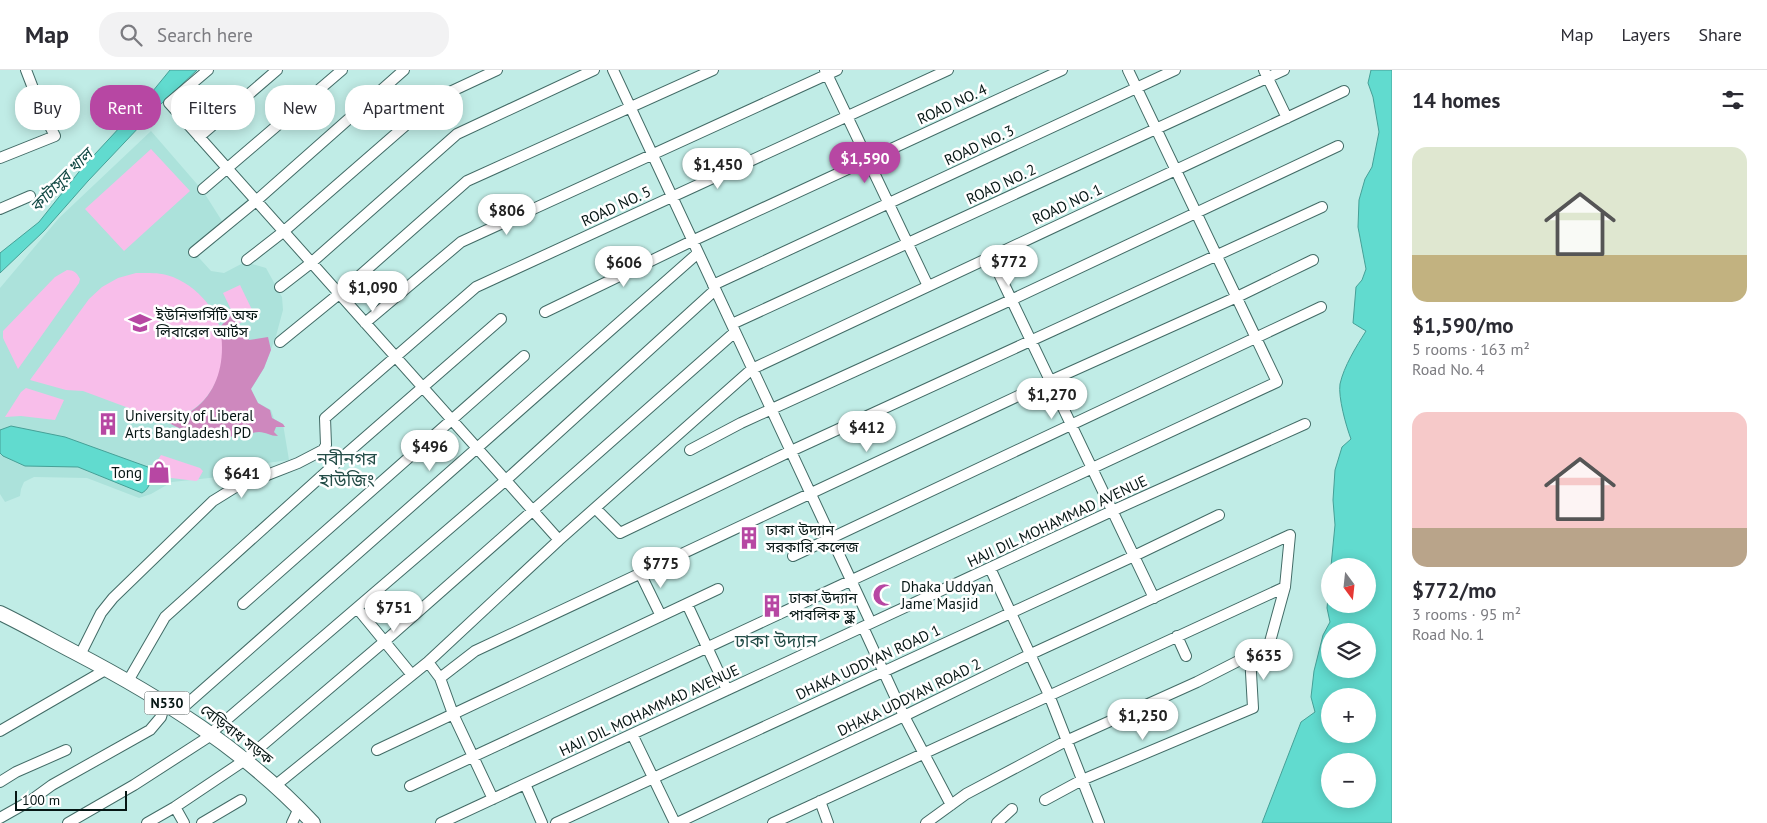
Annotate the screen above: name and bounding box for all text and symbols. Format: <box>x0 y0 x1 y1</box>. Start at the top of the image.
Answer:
search box <box>99 12 449 57</box>
text: Map <box>25 19 69 50</box>
icon: search <box>117 21 145 49</box>
text: Search here <box>157 23 253 47</box>
text: Map <box>1561 23 1593 46</box>
text: Layers <box>1621 23 1670 46</box>
text: Share <box>1698 23 1742 46</box>
street label: ROAD NO. 4 <box>914 80 990 128</box>
chip: Buy <box>15 85 80 130</box>
chip: Rent <box>90 85 161 130</box>
chip: Filters <box>171 85 255 130</box>
chip: New <box>265 85 335 130</box>
chip: Apartment <box>345 85 463 130</box>
icon: filters <box>1719 86 1747 114</box>
text: 14 homes <box>1412 87 1500 114</box>
street label: ROAD NO. 3 <box>941 121 1017 169</box>
water label: কাটাসুর খাল <box>26 142 98 216</box>
pin: $1,590 <box>824 142 906 184</box>
pin: $1,450 <box>677 148 759 190</box>
text: $1,590 <box>840 148 890 168</box>
text: $1,450 <box>693 154 743 174</box>
street label: ROAD NO. 2 <box>963 160 1039 208</box>
icon: home <box>1535 179 1625 269</box>
street label: ROAD NO. 1 <box>1029 180 1105 228</box>
street label: ROAD NO. 5 <box>578 182 654 230</box>
pin: $806 <box>477 194 537 236</box>
text: $806 <box>489 200 525 220</box>
pin: $772 <box>979 244 1039 287</box>
pin: $606 <box>594 246 654 288</box>
text: $772 <box>991 251 1027 271</box>
text: $606 <box>606 252 642 272</box>
pin: $1,090 <box>332 270 414 313</box>
text: $1,090 <box>348 277 398 297</box>
place label: ইউনিভার্সিটি অফ লিবারেল আর্টস <box>155 305 258 341</box>
school or university icon: ইউনিভার্সিটি অফ লিবারেল আর্টস <box>127 310 153 336</box>
text: $1,590/mo <box>1412 312 1514 339</box>
text: 5 rooms · 163 m² <box>1412 339 1530 359</box>
text: Road No. 4 <box>1412 359 1484 379</box>
pin: $1,270 <box>1011 378 1093 420</box>
text: $1,270 <box>1027 384 1077 404</box>
place label: University of Liberal Arts Bangladesh PD <box>125 406 254 442</box>
pin: $412 <box>837 410 897 453</box>
building icon: University of Liberal Arts Bangladesh PD <box>95 411 121 437</box>
text: $412 <box>849 417 885 437</box>
pin: $496 <box>400 430 460 472</box>
text: $496 <box>412 436 448 456</box>
icon: home <box>1535 444 1625 534</box>
district label: নবীনগর হাউজিং <box>316 447 377 491</box>
pin: $641 <box>212 456 272 499</box>
shop icon: Tong <box>146 459 172 485</box>
place label: Tong <box>111 463 142 482</box>
text: $641 <box>224 463 260 483</box>
street label: HAJI DIL MOHAMMAD AVENUE <box>964 471 1150 571</box>
place label: ঢাকা উদ্যান সরকারি কলেজ <box>765 520 860 556</box>
building icon: ঢাকা উদ্যান সরকারি কলেজ <box>736 525 762 551</box>
pin: $775 <box>631 546 691 589</box>
text: $775 <box>643 553 679 573</box>
north arrow <box>1321 558 1376 612</box>
map controls <box>1321 558 1376 808</box>
place label: Dhaka Uddyan Jame Masjid <box>900 577 994 613</box>
text: $772/mo <box>1412 577 1496 604</box>
mosque icon: Dhaka Uddyan Jame Masjid <box>871 582 897 608</box>
place label: ঢাকা উদ্যান পাবলিক স্কুল <box>788 588 858 624</box>
pin: $751 <box>364 590 424 633</box>
building icon: ঢাকা উদ্যান পাবলিক স্কুল <box>759 593 785 619</box>
text: $751 <box>376 597 412 617</box>
text: 3 rooms · 95 m² <box>1412 604 1521 624</box>
street label: DHAKA UDDYAN ROAD 1 <box>793 620 943 704</box>
button: layers <box>1321 623 1376 678</box>
text: Road No. 1 <box>1412 624 1484 644</box>
district label: ঢাকা উদ্যান <box>734 629 818 652</box>
pin: $635 <box>1234 638 1294 681</box>
text: $635 <box>1246 645 1282 665</box>
street label: DHAKA UDDYAN ROAD 2 <box>834 654 984 740</box>
street label: HAJI DIL MOHAMMAD AVENUE <box>556 660 742 760</box>
button: + <box>1321 688 1376 743</box>
road number: N530 <box>144 692 190 714</box>
pin: $1,250 <box>1102 698 1184 741</box>
street label: বেড়িবাধ সড়ক <box>197 700 278 769</box>
text: $1,250 <box>1118 705 1168 725</box>
button: − <box>1321 753 1376 808</box>
scale bar <box>15 788 128 811</box>
text: 100 m <box>22 791 60 809</box>

